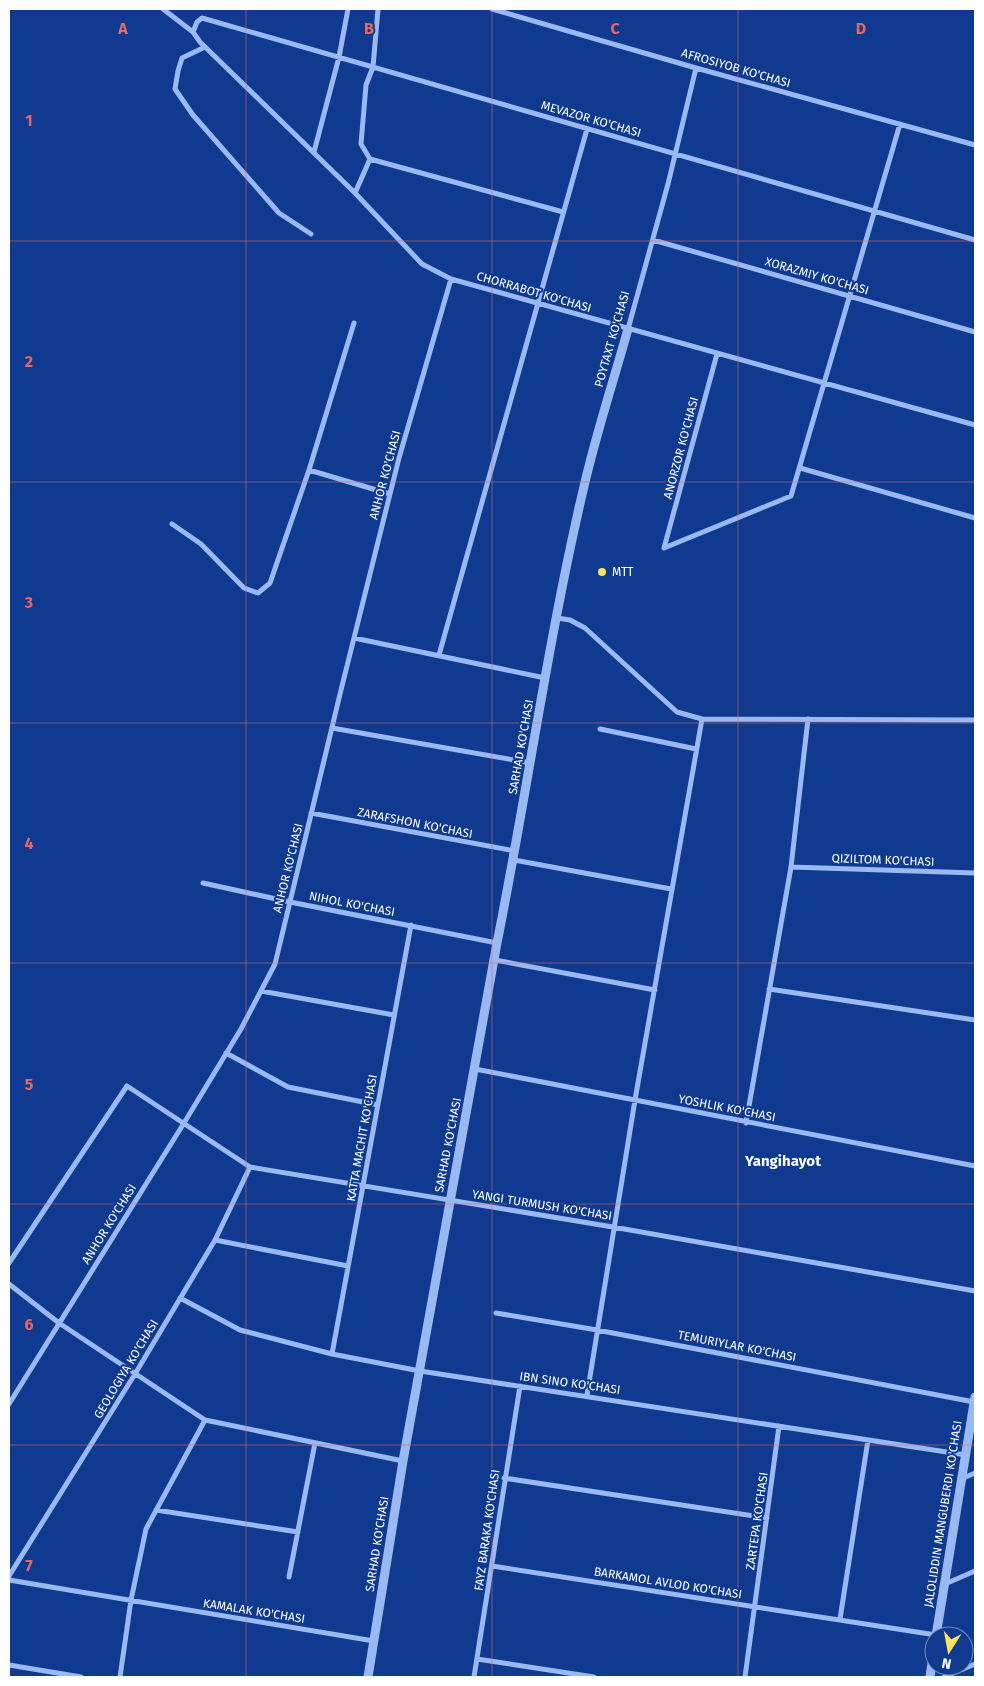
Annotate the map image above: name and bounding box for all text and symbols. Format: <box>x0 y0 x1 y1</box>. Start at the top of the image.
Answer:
text: A <box>117 19 128 38</box>
text: B <box>364 19 374 38</box>
text: C <box>610 19 620 38</box>
text: D <box>856 19 866 38</box>
street label: AFROSIYOB KO'CHASI <box>680 46 792 90</box>
street label: MEVAZOR KO'CHASI <box>539 98 643 140</box>
text: 1 <box>25 111 33 130</box>
street label: XORAZMIY KO'CHASI <box>764 254 870 298</box>
street label: CHORRABOT KO'CHASI <box>475 269 593 315</box>
street label: POYTAXT KO'CHASI <box>592 289 632 389</box>
text: 2 <box>25 352 33 371</box>
street label: ANORZOR KO'CHASI <box>661 396 701 500</box>
street label: ANHOR KO'CHASI <box>366 429 404 521</box>
place label: MTT <box>612 565 634 579</box>
marker: MTT <box>596 566 608 578</box>
text: 3 <box>24 593 33 612</box>
street label: SARHAD KO'CHASI <box>506 698 536 796</box>
street label: ZARAFSHON KO'CHASI <box>356 805 474 841</box>
street label: ANHOR KO'CHASI <box>270 822 306 914</box>
text: 4 <box>24 834 34 853</box>
street label: QIZILTOM KO'CHASI <box>831 851 935 869</box>
street label: NIHOL KO'CHASI <box>308 889 396 919</box>
street label: KATTA MACHIT KO'CHASI <box>344 1073 380 1203</box>
text: 5 <box>25 1075 34 1094</box>
street label: YOSHLIK KO'CHASI <box>677 1092 777 1124</box>
street label: SARHAD KO'CHASI <box>432 1096 464 1194</box>
district label: Yangihayot <box>744 1152 821 1170</box>
street label: ANHOR KO'CHASI <box>79 1181 139 1267</box>
street label: YANGI TURMUSH KO'CHASI <box>471 1187 613 1223</box>
text: 6 <box>24 1315 34 1334</box>
street label: GEOLOGIYA KO'CHASI <box>91 1317 161 1421</box>
street label: TEMURIYLAR KO'CHASI <box>677 1328 797 1364</box>
street label: IBN SINO KO'CHASI <box>519 1369 621 1397</box>
street label: JALOLIDDIN MANGUBERDI KO'CHASI <box>921 1419 965 1609</box>
street label: FAYZ BARAKA KO'CHASI <box>472 1468 502 1592</box>
street label: ZARTEPA KO'CHASI <box>743 1471 771 1571</box>
street label: SARHAD KO'CHASI <box>363 1495 391 1593</box>
text: 7 <box>25 1556 33 1575</box>
street label: BARKAMOL AVLOD KO'CHASI <box>593 1564 743 1602</box>
street label: KAMALAK KO'CHASI <box>202 1596 306 1626</box>
north arrow <box>924 1626 974 1676</box>
text: N <box>940 1654 953 1673</box>

